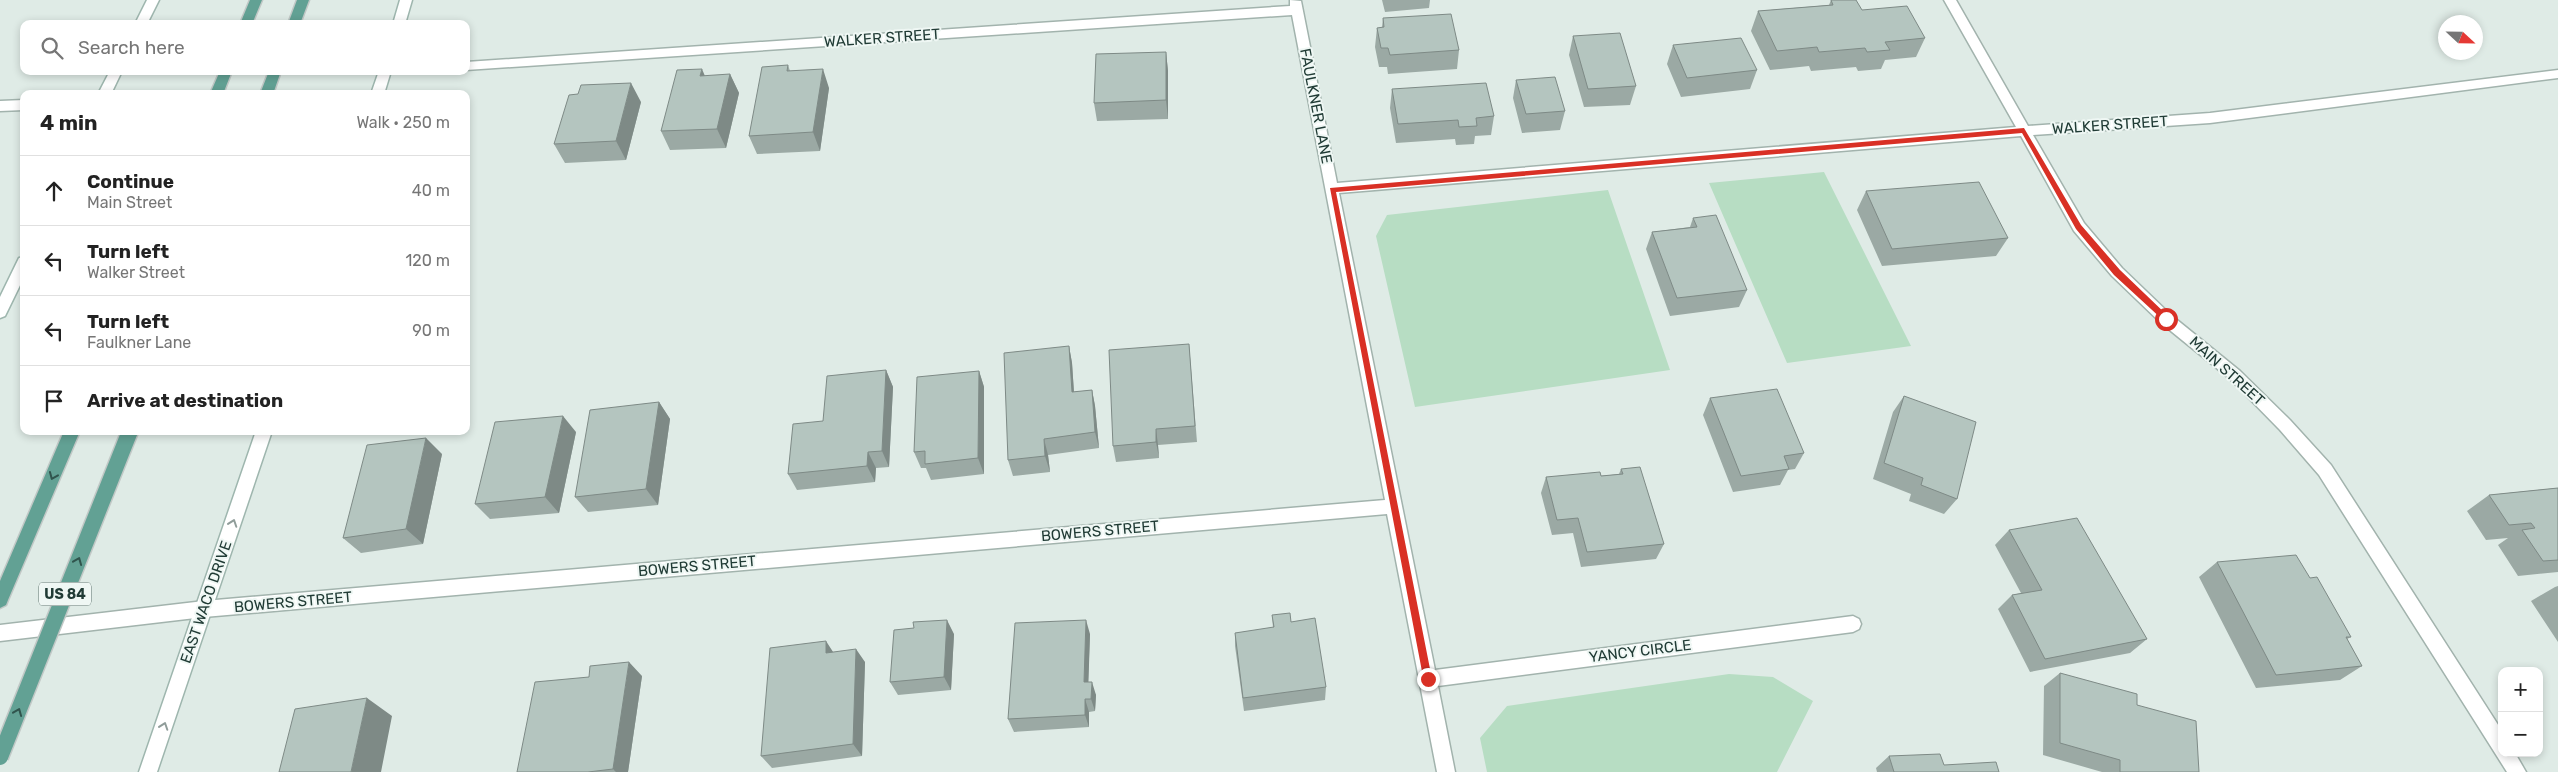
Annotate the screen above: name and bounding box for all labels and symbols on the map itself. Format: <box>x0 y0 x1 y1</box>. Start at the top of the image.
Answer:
north arrow <box>2438 15 2483 60</box>
street label: WALKER STREET <box>823 25 941 51</box>
street label: FAULKNER LANE <box>1296 47 1336 165</box>
street label: WALKER STREET <box>2051 112 2169 138</box>
route start <box>2155 308 2178 331</box>
street label: MAIN STREET <box>2186 333 2268 410</box>
one-way arrow <box>48 471 59 480</box>
street label: BOWERS STREET <box>1040 517 1160 545</box>
one-way arrow <box>227 519 237 527</box>
street label: EAST WACO DRIVE <box>177 538 235 666</box>
street label: BOWERS STREET <box>637 552 757 580</box>
one-way arrow <box>72 557 83 566</box>
road number: US 84 <box>39 582 91 606</box>
street label: BOWERS STREET <box>233 588 353 616</box>
street label: YANCY CIRCLE <box>1588 636 1692 666</box>
route end <box>1417 668 1440 691</box>
one-way arrow <box>12 708 22 717</box>
one-way arrow <box>158 722 168 731</box>

